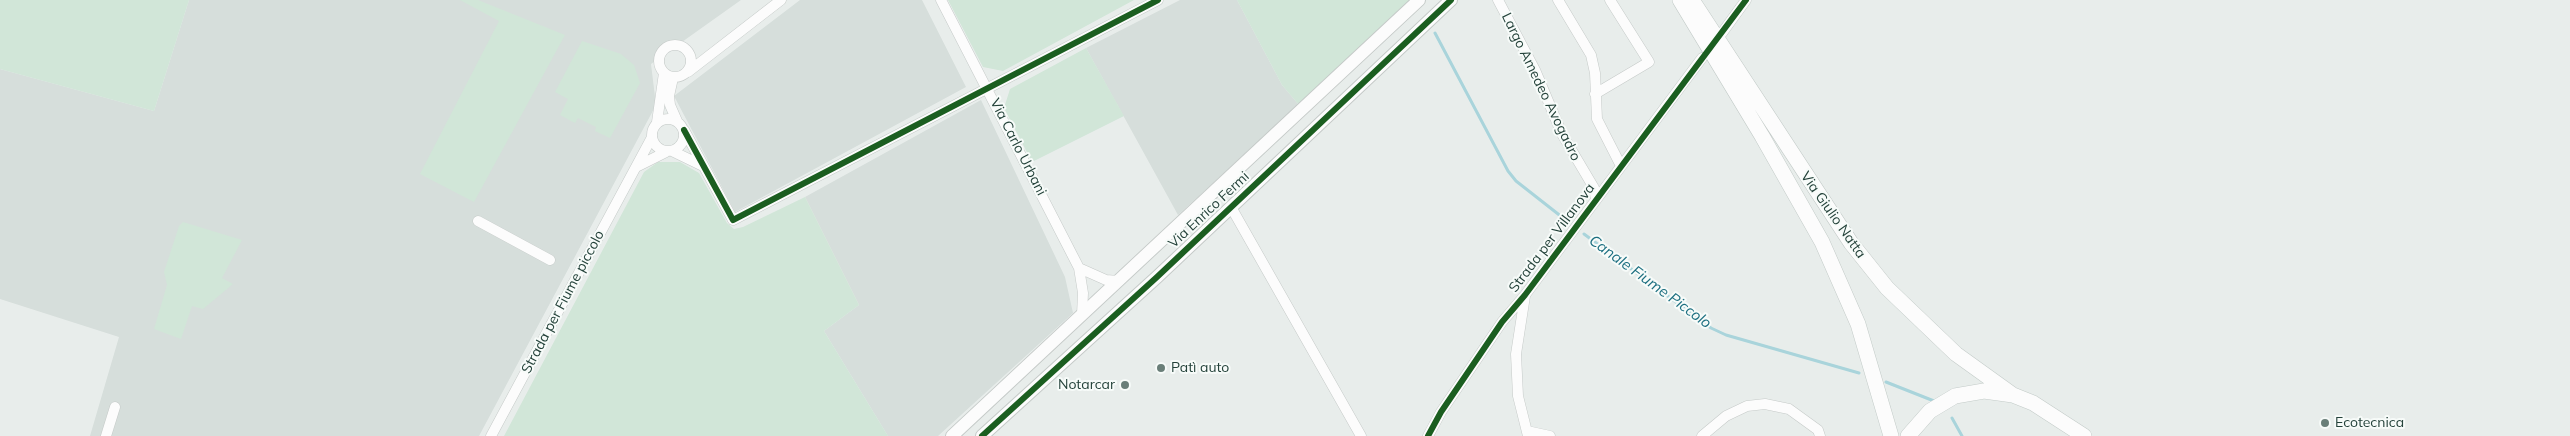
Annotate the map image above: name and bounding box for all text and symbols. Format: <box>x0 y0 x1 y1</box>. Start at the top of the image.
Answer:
street label: Largo Amedeo Avogadro <box>1498 10 1584 164</box>
street label: Via Carlo Urbani <box>986 96 1050 198</box>
street label: Via Enrico Fermi <box>1165 168 1253 252</box>
street label: Via Giulio Natta <box>1797 168 1869 262</box>
street label: Strada per Villanova <box>1506 180 1598 296</box>
street label: Strada per Fiume piccolo <box>518 228 608 376</box>
water label: Canale Fiume Piccolo <box>1585 232 1715 332</box>
place label: Patì auto <box>1171 360 1229 376</box>
marker: Patì auto <box>1155 362 1167 374</box>
place label: Notarcar <box>1058 377 1115 393</box>
marker: Notarcar <box>1119 379 1131 391</box>
place label: Ecotecnica <box>2335 415 2404 431</box>
marker: Ecotecnica <box>2319 417 2331 429</box>

